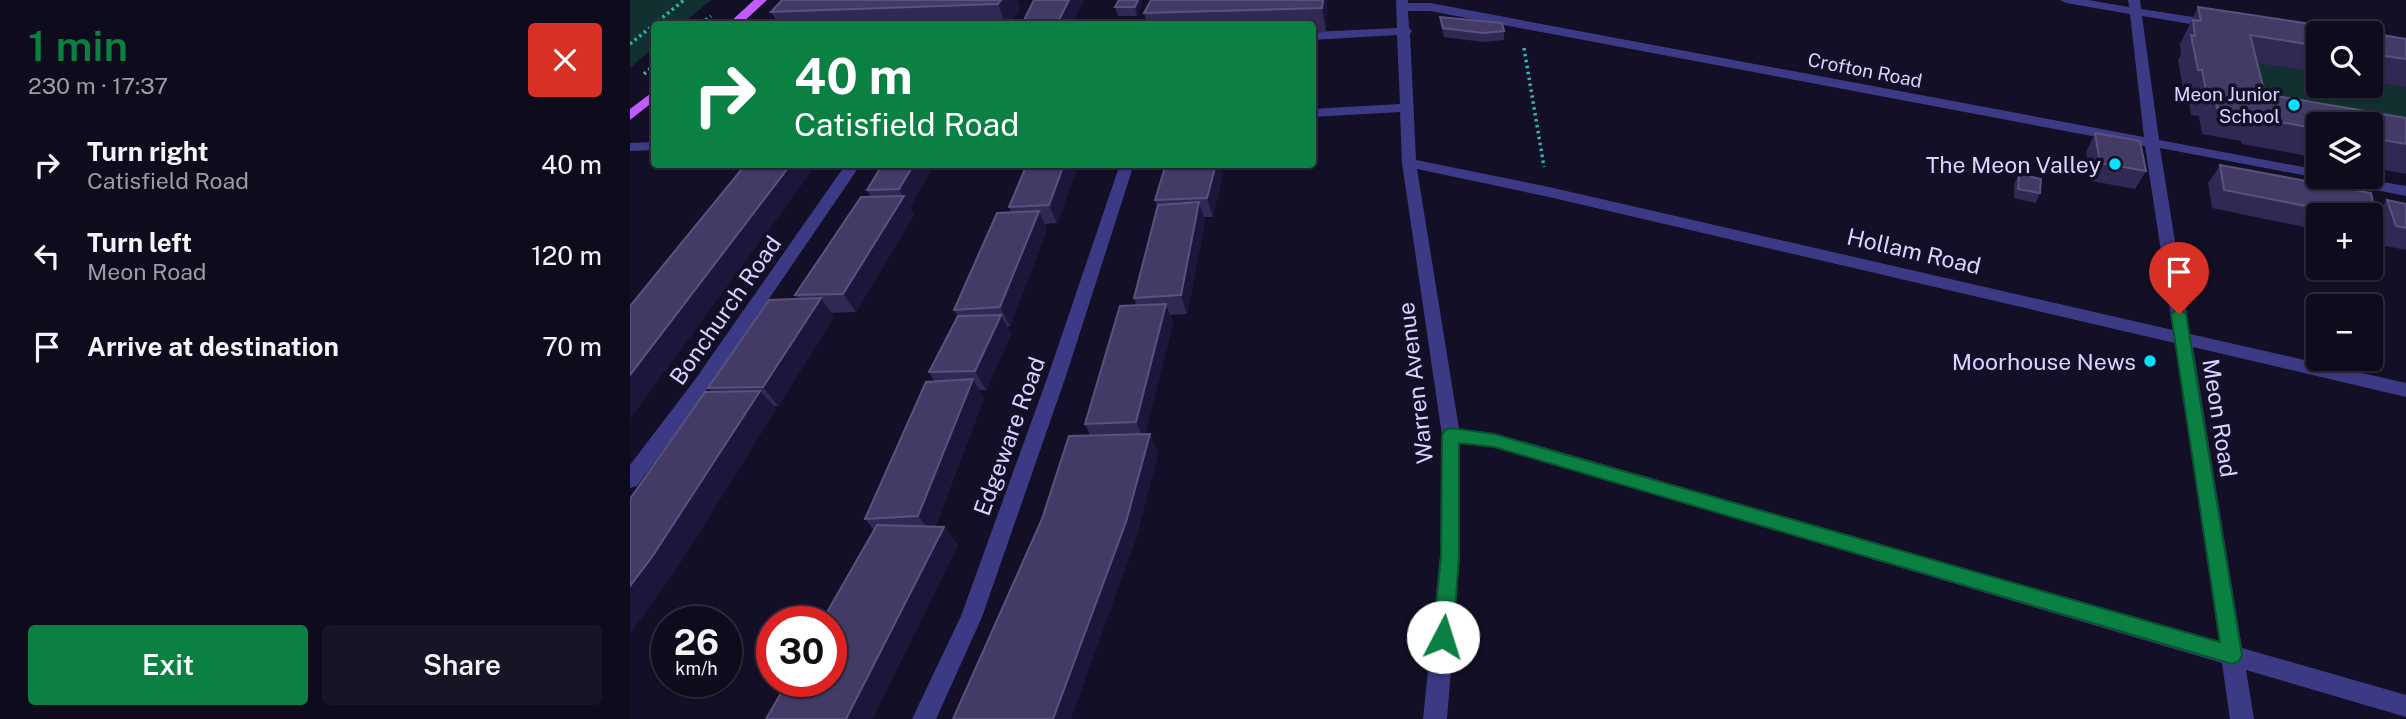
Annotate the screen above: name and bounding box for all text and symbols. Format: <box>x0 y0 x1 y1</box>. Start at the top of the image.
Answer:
text: 1 min <box>28 21 128 70</box>
map controls <box>2306 21 2383 371</box>
button: search <box>2306 21 2383 98</box>
button: close <box>528 23 602 97</box>
text: 40 m <box>794 47 913 105</box>
street label: Crofton Road <box>1806 48 1924 92</box>
icon: right <box>679 49 770 140</box>
text: 230 m · 17:37 <box>28 72 168 99</box>
place label: Meon Junior School <box>2174 83 2280 127</box>
marker: Meon Junior School <box>2286 97 2302 113</box>
text: Catisfield Road <box>794 106 1019 143</box>
button: layers <box>2306 112 2383 189</box>
text: Turn right <box>87 136 209 167</box>
icon: right <box>28 146 66 184</box>
text: 40 m <box>541 149 602 180</box>
place label: The Meon Valley <box>1926 151 2101 178</box>
marker: The Meon Valley <box>2107 156 2123 172</box>
text: Catisfield Road <box>87 167 249 194</box>
button: + <box>2306 203 2383 280</box>
street label: Hollam Road <box>1844 222 1984 280</box>
text: Turn left <box>87 227 192 258</box>
street label: Bonchurch Road <box>664 230 786 390</box>
icon: left <box>28 237 66 275</box>
text: 120 m <box>531 240 602 271</box>
pin <box>2149 242 2209 314</box>
icon: arrive <box>2160 253 2198 291</box>
text: Meon Road <box>87 258 207 285</box>
button: − <box>2306 294 2383 371</box>
street label: Warren Avenue <box>1392 301 1438 465</box>
icon: arrive <box>28 328 66 366</box>
text: Arrive at destination <box>87 331 339 362</box>
text: 70 m <box>542 331 602 362</box>
place label: Moorhouse News <box>1952 348 2136 375</box>
street label: Edgeware Road <box>968 353 1050 519</box>
marker: Moorhouse News <box>2142 353 2158 369</box>
street label: Meon Road <box>2197 357 2243 479</box>
position arrow <box>1406 600 1480 674</box>
speed limit sign: 30 <box>756 606 847 697</box>
text: 26 <box>674 622 719 663</box>
button: Exit <box>28 625 308 705</box>
button: Share <box>322 625 602 705</box>
text: km/h <box>675 658 718 679</box>

